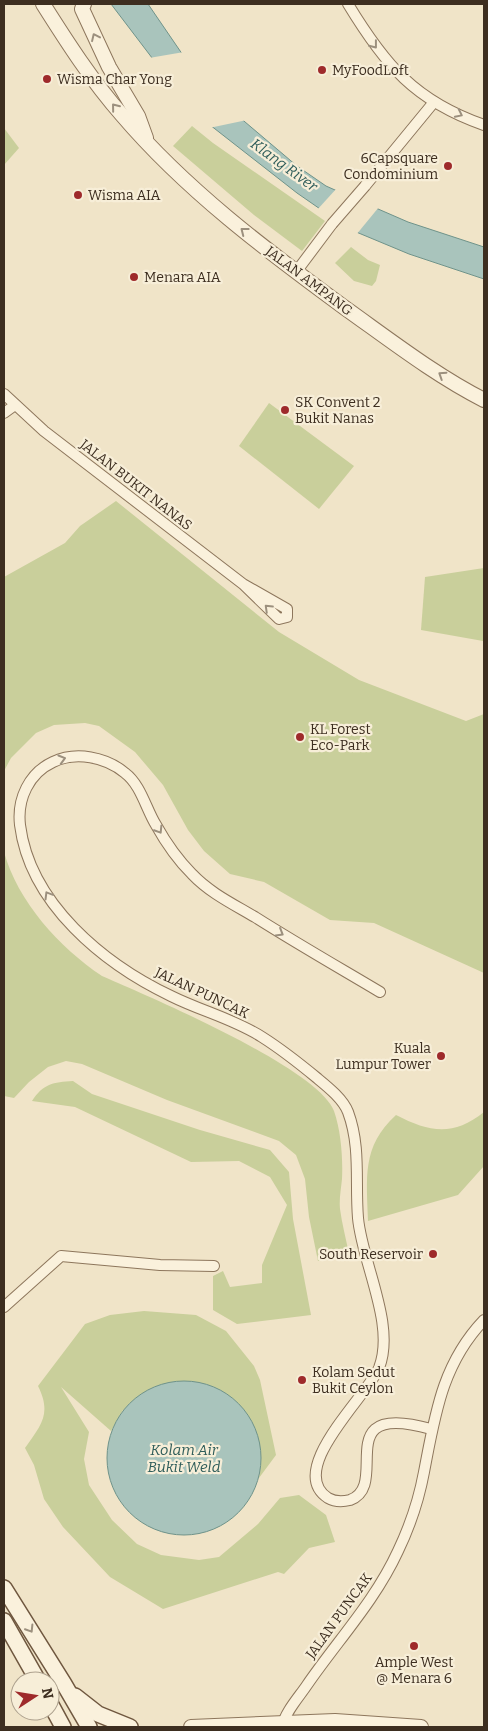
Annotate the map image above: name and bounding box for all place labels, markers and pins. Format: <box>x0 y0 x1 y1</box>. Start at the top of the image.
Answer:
place label: MyFoodLoft <box>332 62 409 79</box>
marker: MyFoodLoft <box>316 64 328 76</box>
place label: Wisma Char Yong <box>57 71 172 88</box>
marker: Wisma Char Yong <box>41 73 53 85</box>
place label: 6Capsquare Condominium <box>343 150 439 183</box>
marker: 6Capsquare Condominium <box>442 160 454 172</box>
place label: Wisma AIA <box>88 187 160 204</box>
marker: Wisma AIA <box>72 189 84 201</box>
place label: Menara AIA <box>144 269 221 286</box>
marker: Menara AIA <box>128 271 140 283</box>
place label: SK Convent 2 Bukit Nanas <box>295 394 380 427</box>
marker: SK Convent 2 Bukit Nanas <box>279 404 291 416</box>
place label: KL Forest Eco-Park <box>310 721 371 754</box>
marker: KL Forest Eco-Park <box>294 731 306 743</box>
place label: Kuala Lumpur Tower <box>335 1040 431 1073</box>
marker: Kuala Lumpur Tower <box>435 1050 447 1062</box>
place label: South Reservoir <box>319 1246 423 1263</box>
marker: South Reservoir <box>427 1248 439 1260</box>
place label: Kolam Sedut Bukit Ceylon <box>312 1364 395 1397</box>
marker: Kolam Sedut Bukit Ceylon <box>296 1374 308 1386</box>
marker: Ample West @ Menara 6 <box>408 1640 420 1652</box>
place label: Ample West @ Menara 6 <box>375 1654 453 1687</box>

